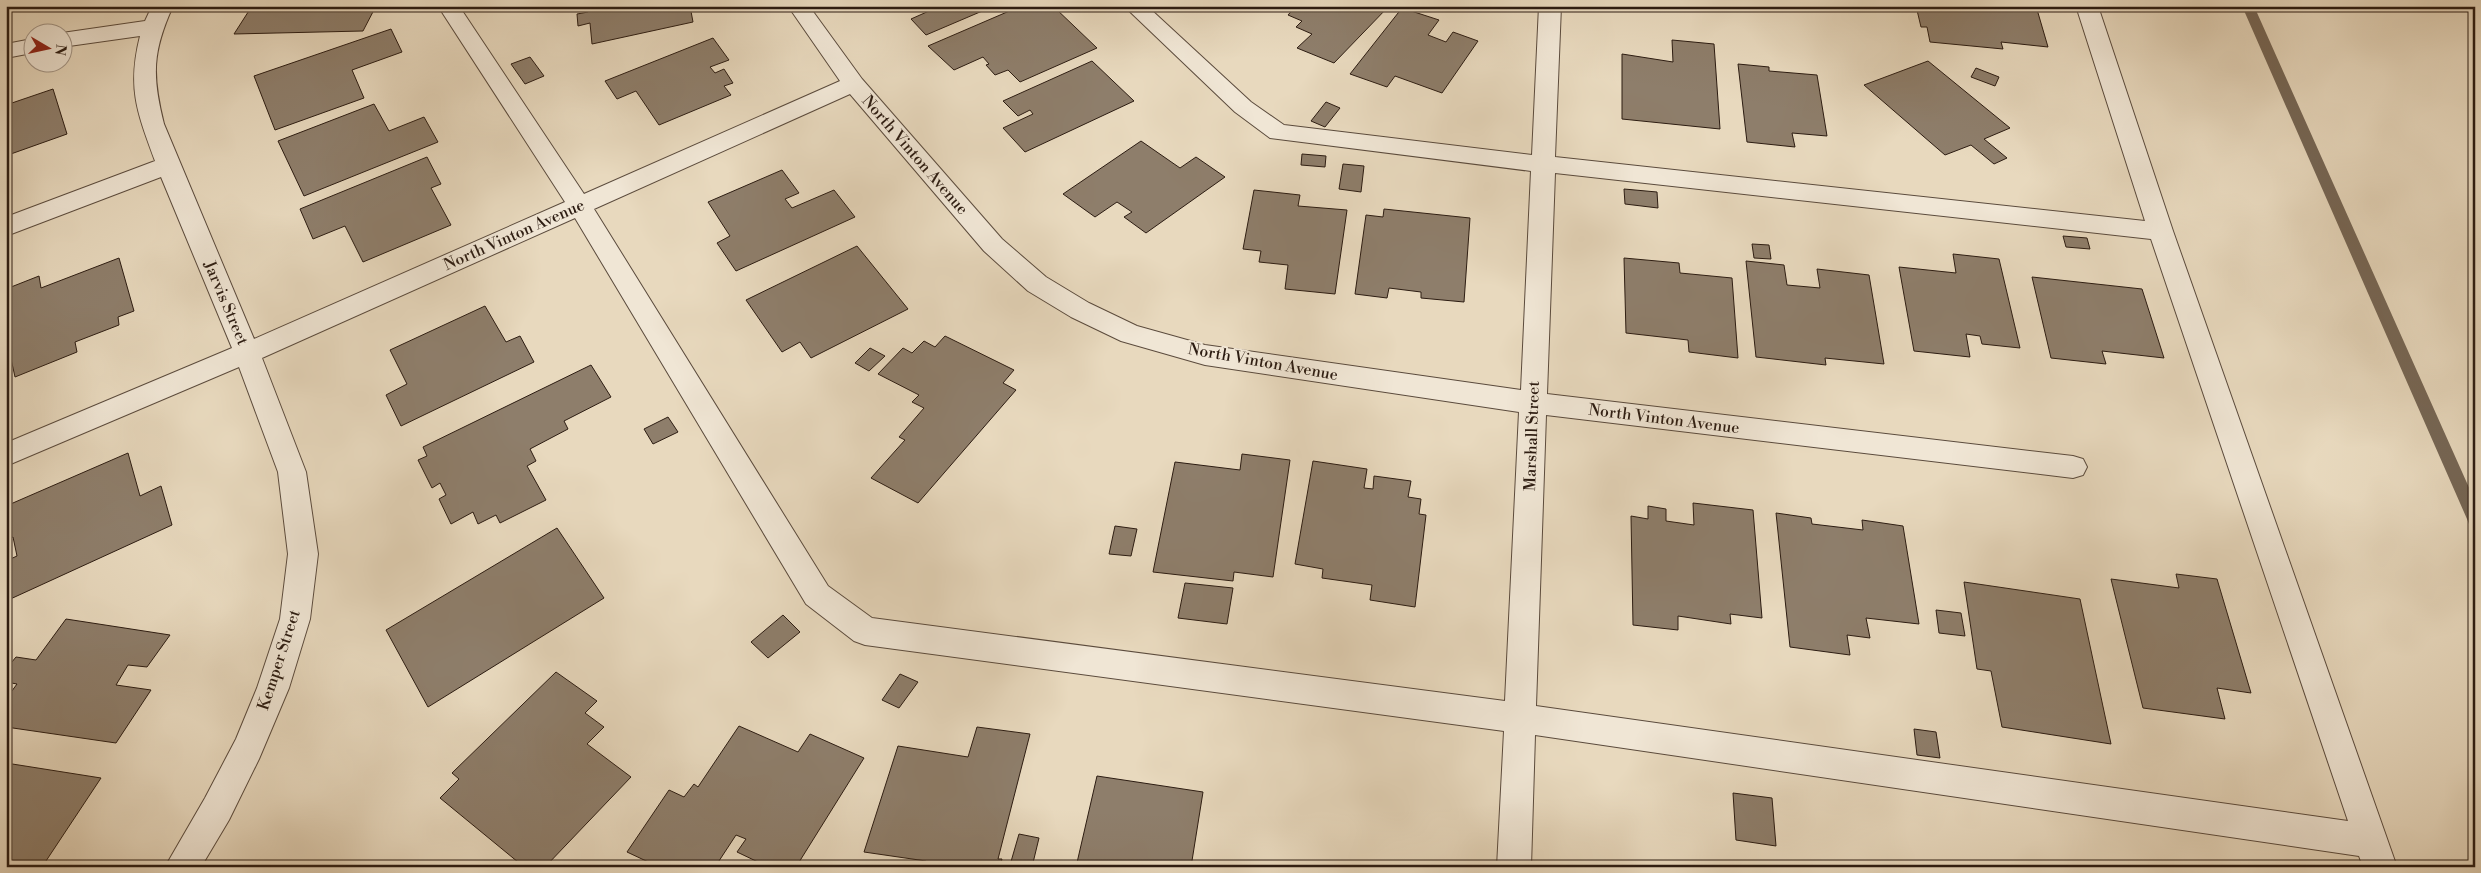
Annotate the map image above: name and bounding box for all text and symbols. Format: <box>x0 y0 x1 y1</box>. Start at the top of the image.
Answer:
north arrow <box>22 22 72 72</box>
text: N <box>50 43 70 57</box>
street label: North Vinton Avenue <box>858 91 972 219</box>
street label: North Vinton Avenue <box>440 195 588 275</box>
street label: Jarvis Street <box>199 257 253 348</box>
street label: North Vinton Avenue <box>1186 339 1340 385</box>
street label: Marshall Street <box>1520 380 1544 491</box>
street label: North Vinton Avenue <box>1587 400 1741 438</box>
street label: Kemper Street <box>253 607 305 713</box>

